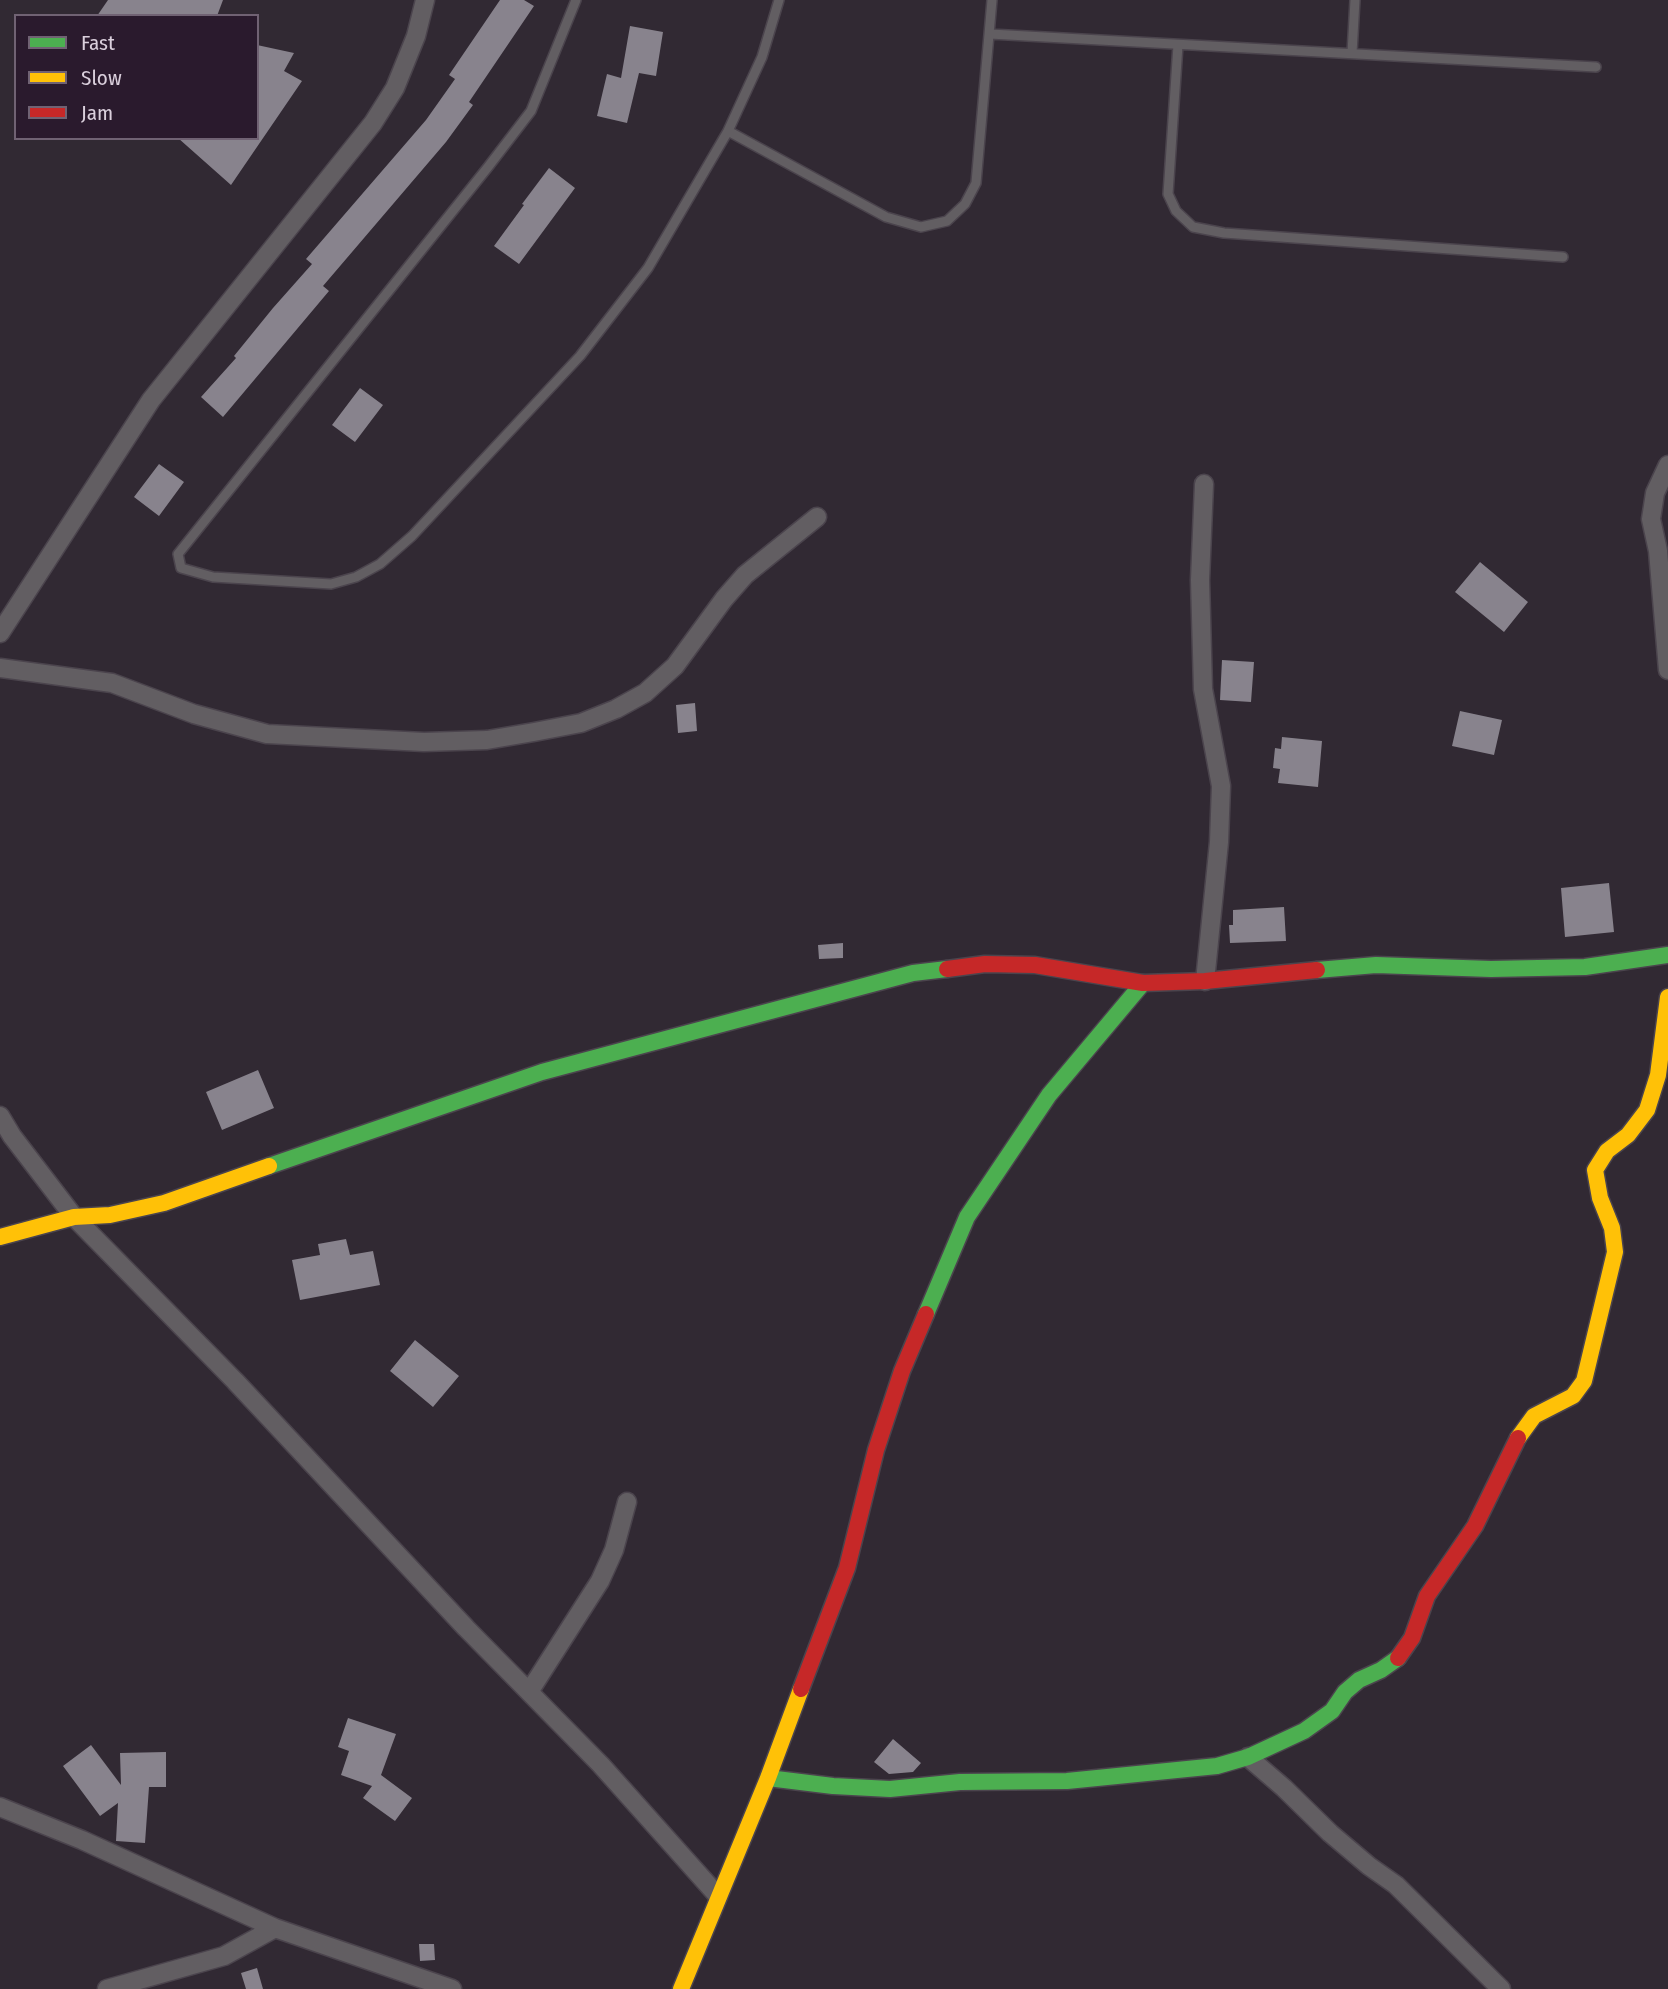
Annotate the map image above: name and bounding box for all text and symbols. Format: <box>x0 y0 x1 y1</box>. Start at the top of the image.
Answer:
legend <box>14 14 259 140</box>
text: Fast <box>81 30 115 56</box>
text: Slow <box>81 65 122 91</box>
text: Jam <box>81 100 113 126</box>

